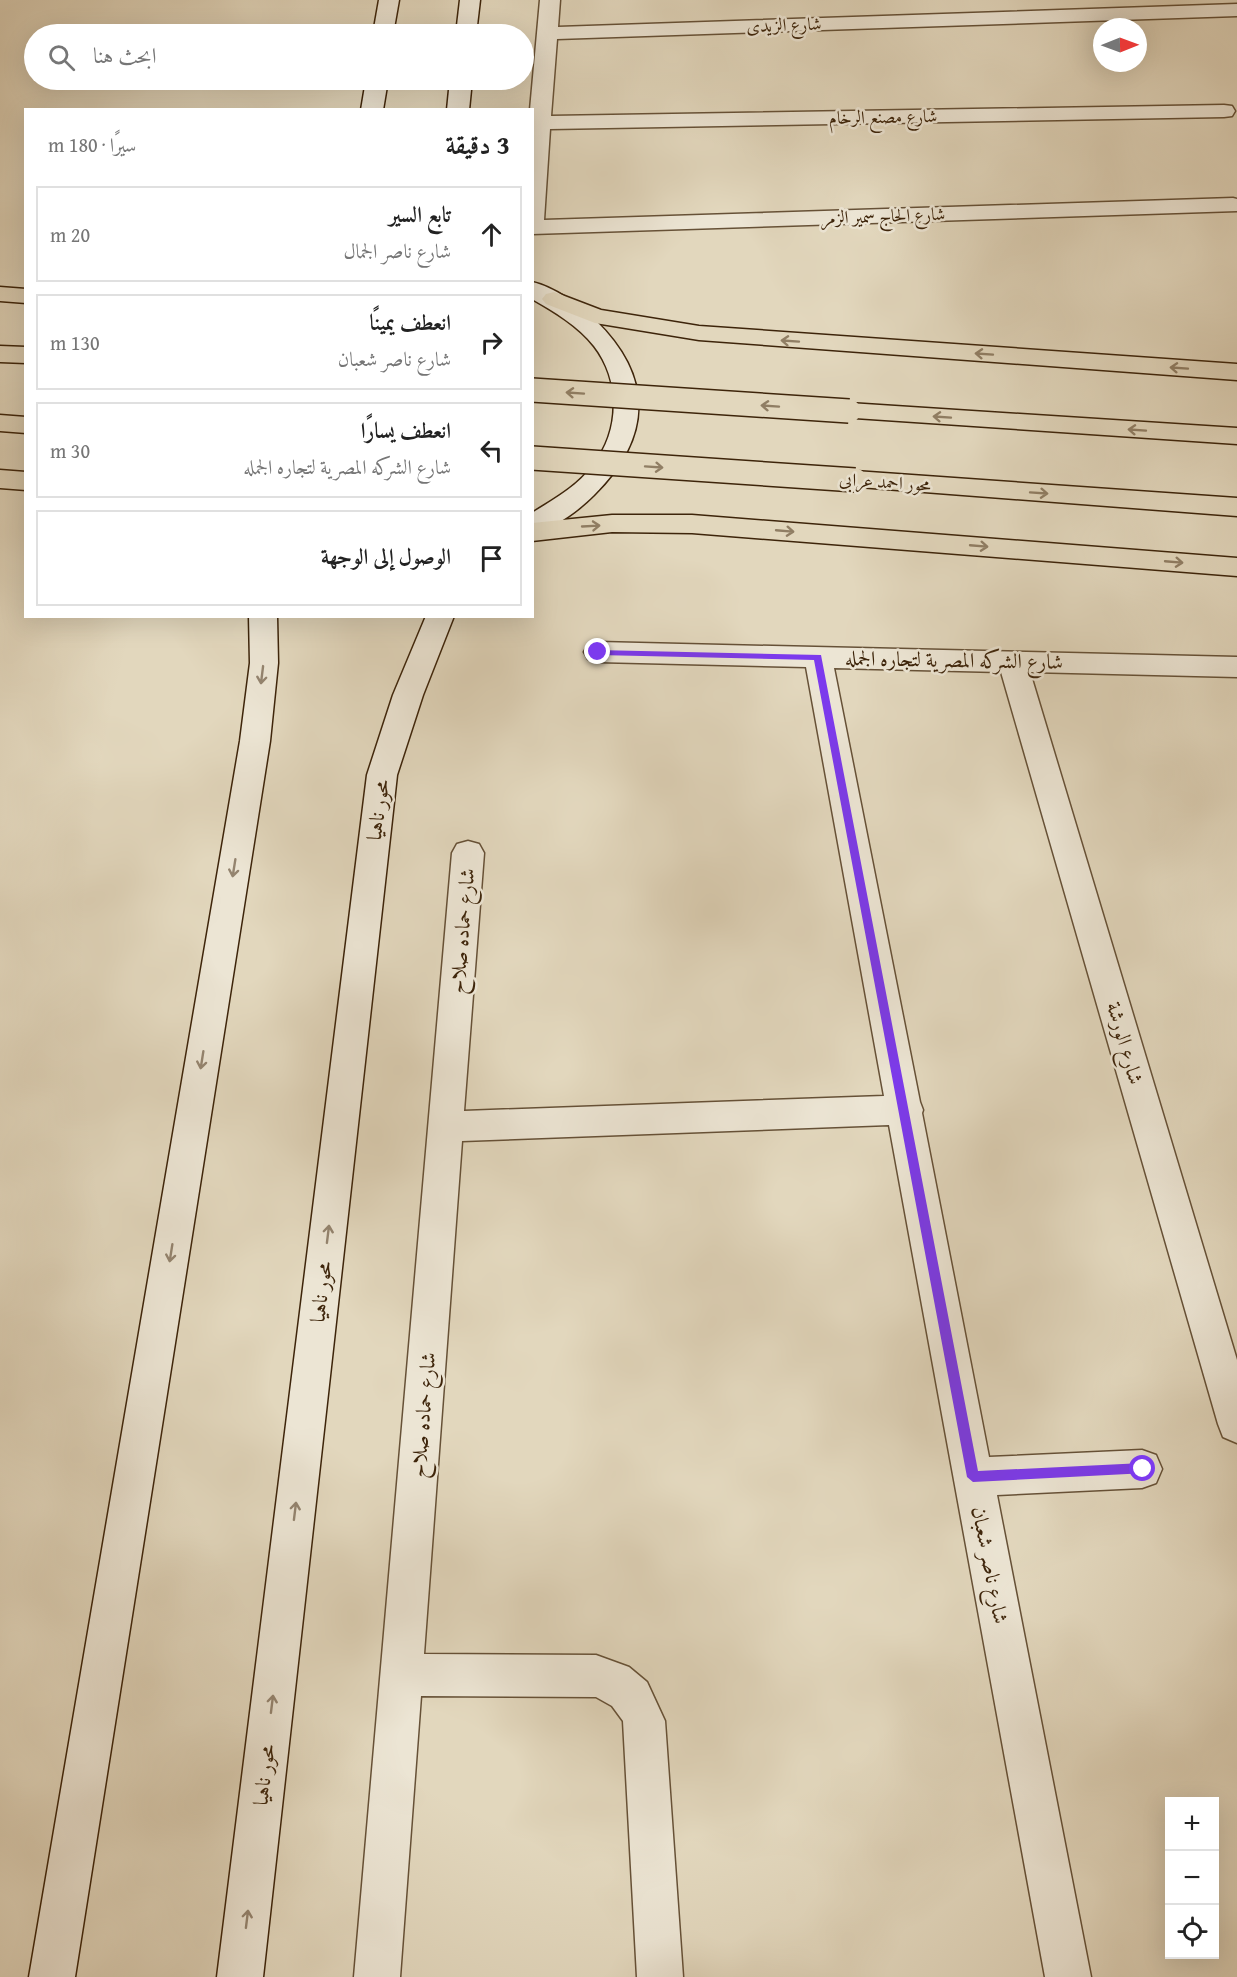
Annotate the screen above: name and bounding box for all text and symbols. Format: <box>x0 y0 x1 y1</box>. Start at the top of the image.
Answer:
street label: شارع الزيدى <box>746 10 822 41</box>
north arrow <box>1093 18 1147 72</box>
search box <box>24 24 534 90</box>
text: ابحث هنا <box>93 39 157 71</box>
icon: search <box>45 41 78 74</box>
street label: شارع مصنع الرخام <box>828 102 938 134</box>
text: 3 دقيقة <box>445 125 510 164</box>
text: سيرًا · 180 m <box>48 130 136 159</box>
text: تابع السير <box>389 198 451 230</box>
street label: شارع الحاج سمير الزمر <box>820 200 946 234</box>
icon: ahead <box>475 218 508 251</box>
text: 20 m <box>50 220 90 249</box>
text: شارع ناصر الجمال <box>343 236 451 265</box>
text: انعطف يمينًا <box>370 306 451 338</box>
icon: right <box>475 326 508 359</box>
text: 130 m <box>50 328 100 357</box>
one-way arrow <box>780 335 800 346</box>
text: شارع ناصر شعبان <box>338 344 451 373</box>
one-way arrow <box>975 348 995 359</box>
one-way arrow <box>1169 362 1189 373</box>
one-way arrow <box>566 387 586 398</box>
one-way arrow <box>760 400 780 411</box>
one-way arrow <box>933 412 953 423</box>
text: انعطف يسارًا <box>361 414 451 446</box>
one-way arrow <box>1127 424 1147 435</box>
icon: left <box>475 434 508 467</box>
text: 30 m <box>50 436 90 465</box>
text: شارع الشركه المصرية لتجاره الجمله <box>243 452 451 481</box>
one-way arrow <box>643 461 663 472</box>
street label: محور احمد عرابى <box>838 465 932 498</box>
one-way arrow <box>1029 488 1049 499</box>
one-way arrow <box>580 521 600 532</box>
one-way arrow <box>775 526 794 537</box>
text: الوصول إلى الوجهة <box>321 540 451 572</box>
one-way arrow <box>969 541 989 552</box>
icon: arrive <box>475 542 508 575</box>
one-way arrow <box>1163 557 1183 568</box>
route end <box>584 638 610 664</box>
street label: شارع الشركه المصرية لتجاره الجمله <box>845 642 1063 680</box>
one-way arrow <box>257 664 268 684</box>
street label: محور ناهيا <box>358 777 397 842</box>
one-way arrow <box>228 857 239 877</box>
street label: شارع حماده صلاح <box>441 867 486 995</box>
street label: شارع الورشة <box>1096 998 1152 1089</box>
one-way arrow <box>197 1050 208 1070</box>
one-way arrow <box>323 1224 334 1244</box>
one-way arrow <box>165 1242 176 1262</box>
street label: محور ناهيا <box>301 1259 340 1324</box>
street label: شارع حماده صلاح <box>402 1351 447 1479</box>
route start <box>1129 1455 1155 1481</box>
one-way arrow <box>290 1501 301 1521</box>
street label: شارع ناصر شعبان <box>961 1504 1017 1627</box>
one-way arrow <box>267 1695 278 1715</box>
street label: محور ناهيا <box>244 1742 283 1807</box>
map controls <box>1165 1797 1219 1959</box>
button: + <box>1165 1797 1219 1851</box>
button: − <box>1165 1851 1219 1905</box>
button: locate <box>1165 1905 1219 1959</box>
one-way arrow <box>242 1909 253 1929</box>

